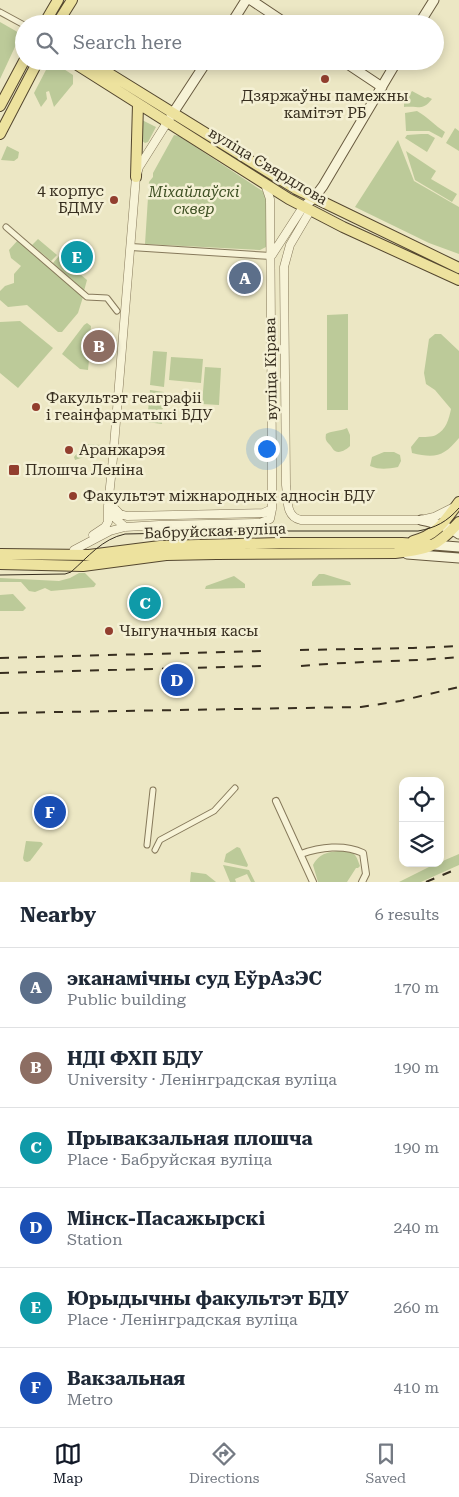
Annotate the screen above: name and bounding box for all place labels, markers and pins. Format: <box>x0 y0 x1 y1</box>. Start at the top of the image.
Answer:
marker: Дзяржаўны памежны камітэт РБ <box>319 73 331 85</box>
place label: Дзяржаўны памежны камітэт РБ <box>241 87 409 122</box>
place label: 4 корпус БДМУ <box>37 182 105 217</box>
marker: 4 корпус БДМУ <box>108 194 120 206</box>
pin: E <box>61 238 93 276</box>
pin: A <box>229 259 261 297</box>
pin: B <box>83 327 115 365</box>
place label: Факультэт геаграфіі і геаінфарматыкі БДУ <box>46 389 213 424</box>
marker: Факультэт геаграфіі і геаінфарматыкі БДУ <box>30 401 42 413</box>
place label: Аранжарэя <box>79 441 165 459</box>
marker: Аранжарэя <box>63 444 75 456</box>
place label: Плошча Леніна <box>25 461 144 479</box>
marker: Плошча Леніна <box>7 463 21 477</box>
place label: Факультэт міжнародных адносін БДУ <box>83 487 376 505</box>
marker: Факультэт міжнародных адносін БДУ <box>67 490 79 502</box>
pin: C <box>129 584 161 622</box>
place label: Чыгуначныя касы <box>119 622 258 640</box>
marker: Чыгуначныя касы <box>103 625 115 637</box>
pin: D <box>161 661 193 699</box>
pin: F <box>34 793 66 831</box>

